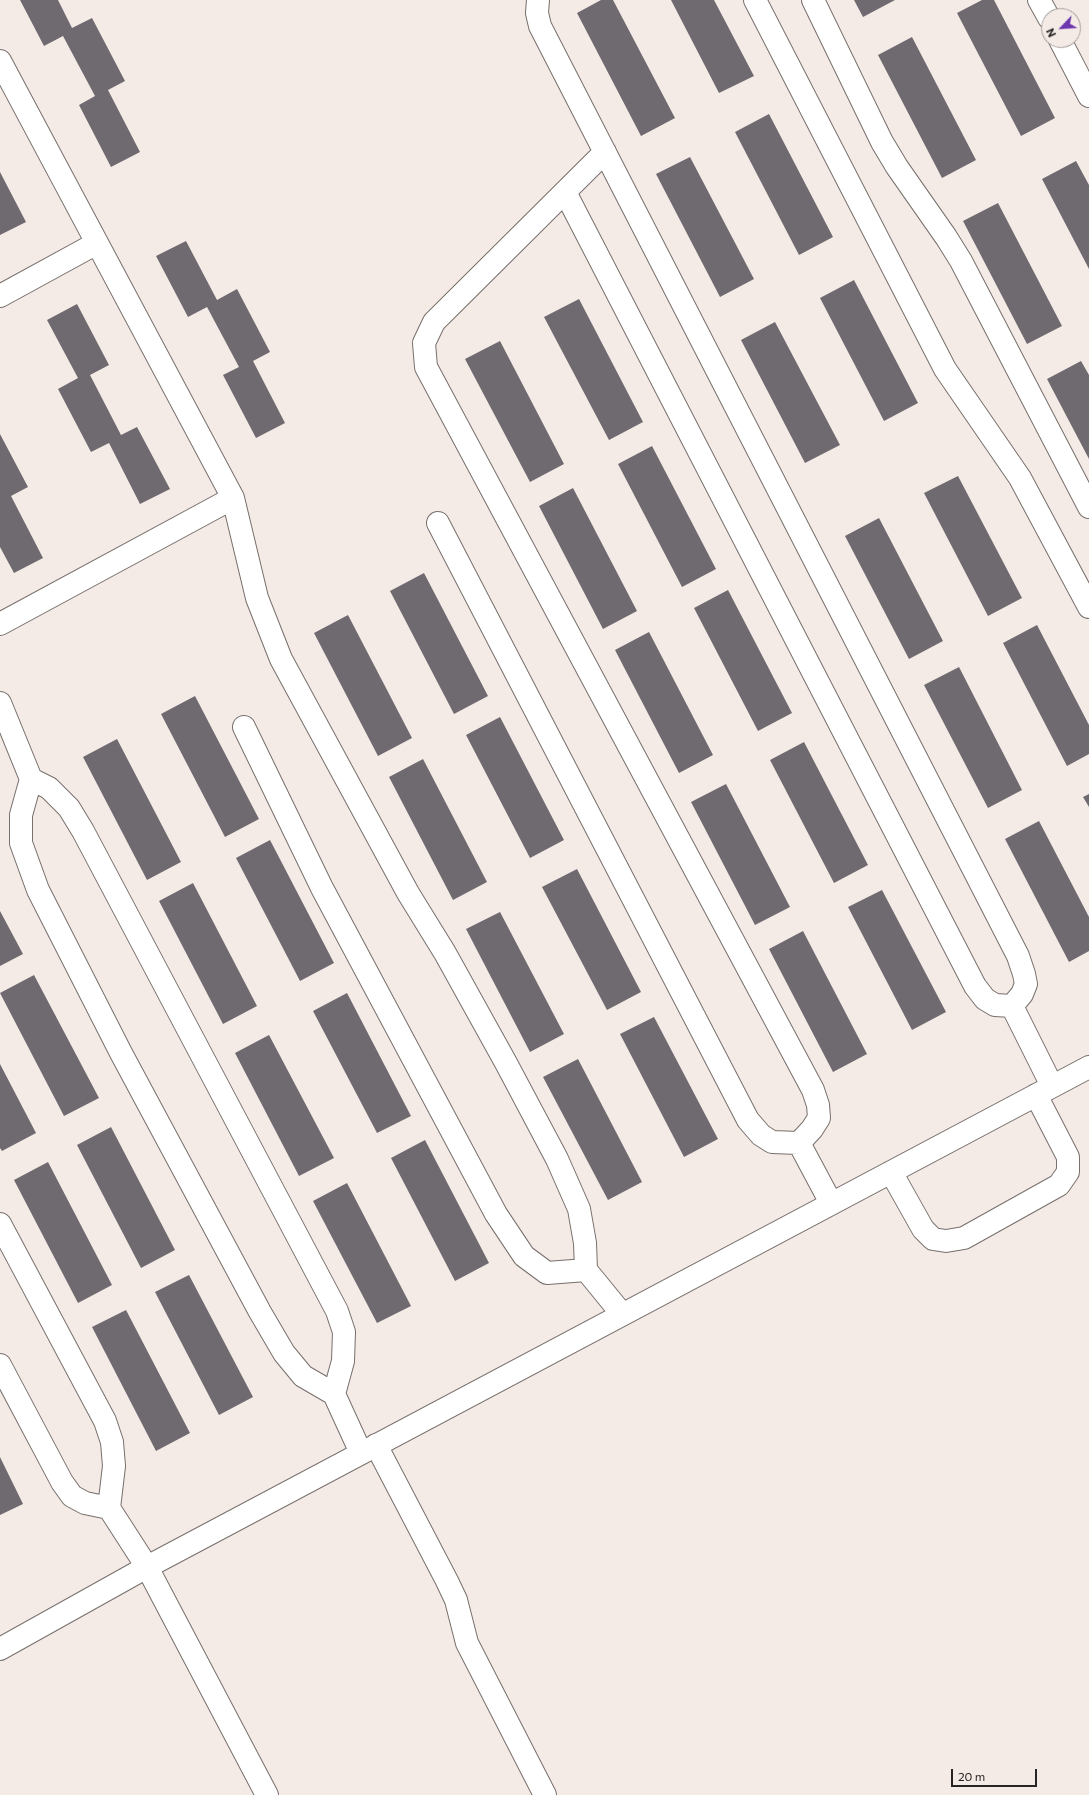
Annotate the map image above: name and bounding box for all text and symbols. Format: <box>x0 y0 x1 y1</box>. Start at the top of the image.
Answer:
north arrow <box>1041 8 1081 48</box>
text: N <box>1043 26 1058 39</box>
scale bar <box>953 1761 1039 1787</box>
text: 20 m <box>958 1769 985 1783</box>

